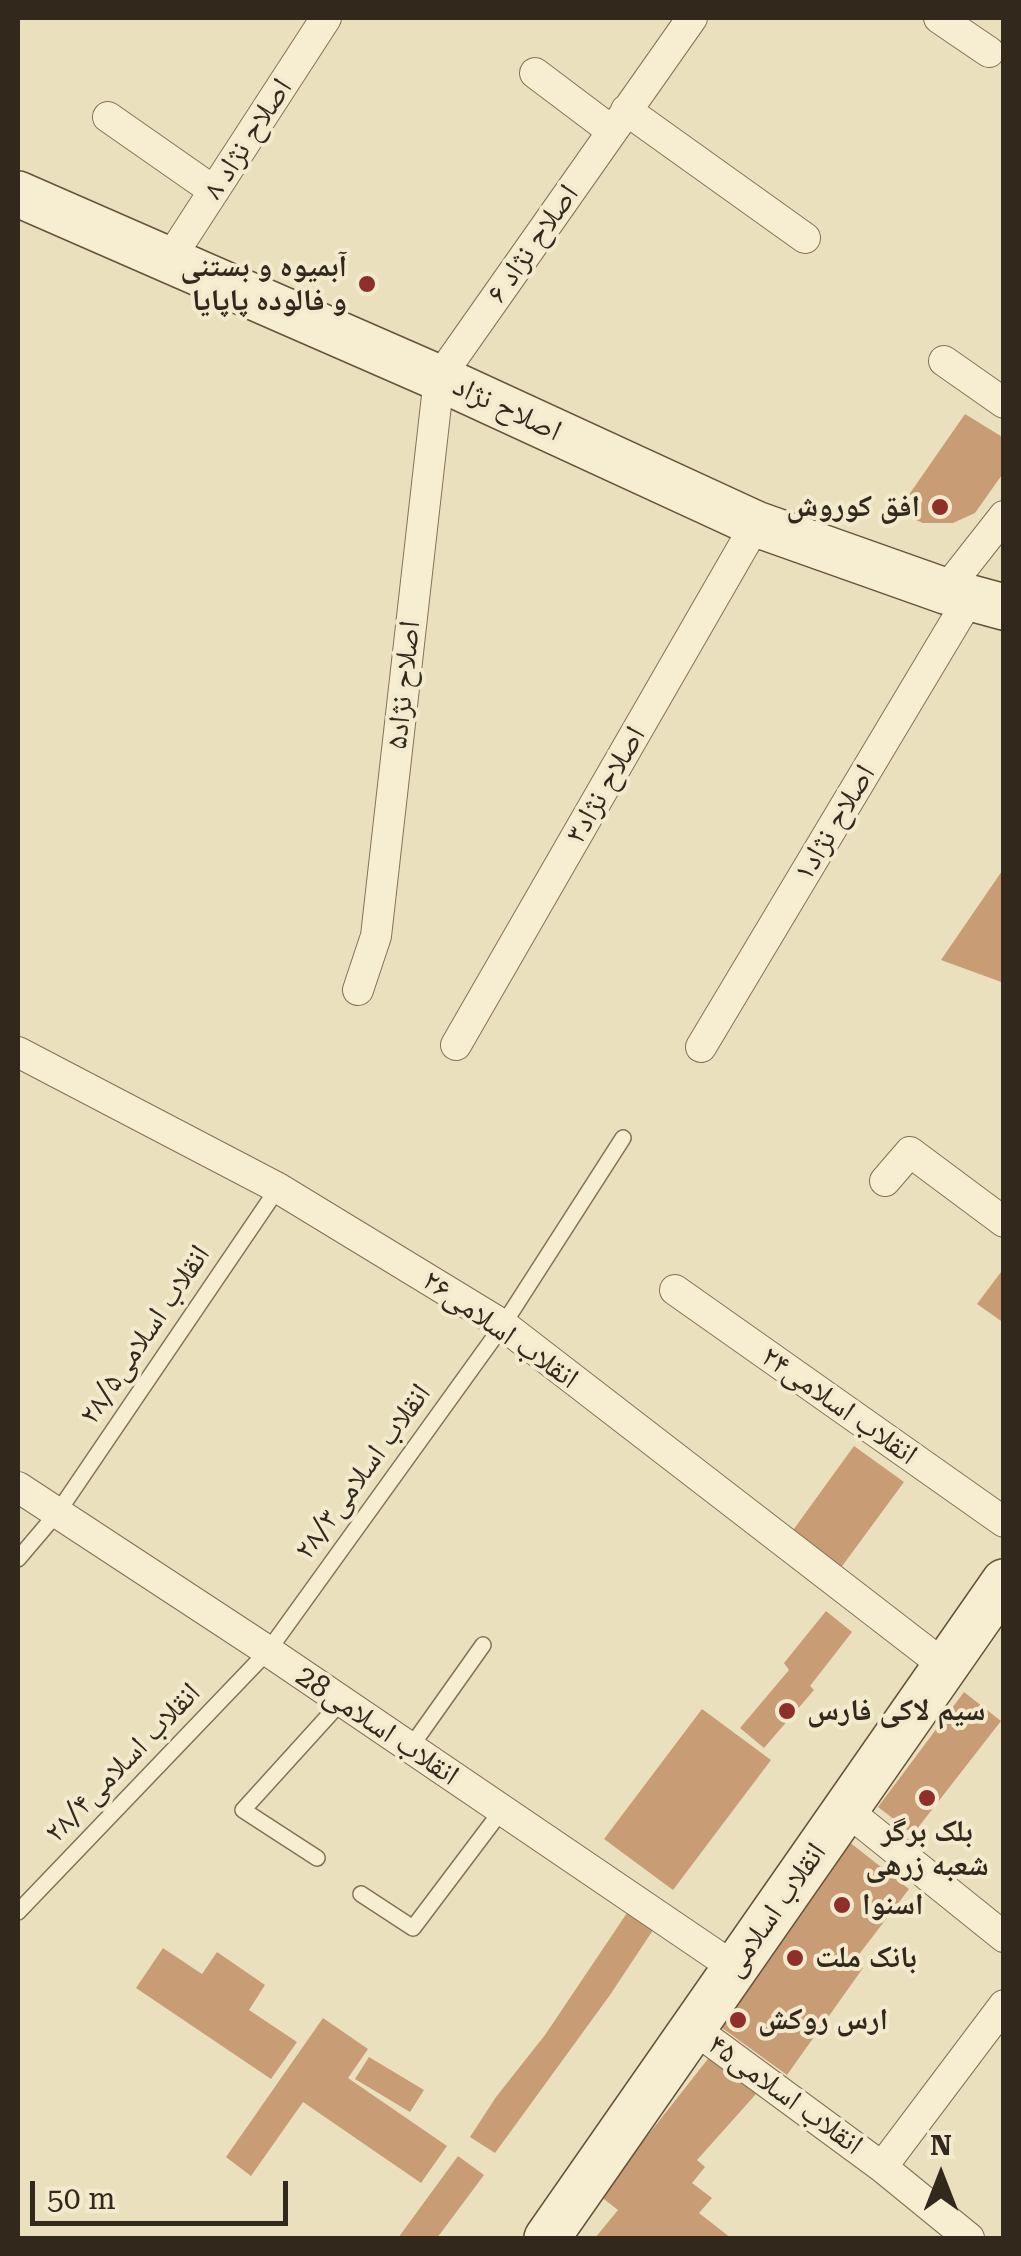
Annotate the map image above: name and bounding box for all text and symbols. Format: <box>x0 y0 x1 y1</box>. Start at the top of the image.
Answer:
street label: ۸ اصلاح نژاد <box>196 72 300 206</box>
street label: ۶ اصلاح نژاد <box>479 178 587 310</box>
place label: آبمیوه و بستنی و فالوده پاپایا <box>180 249 347 320</box>
marker: آبمیوه و بستنی و فالوده پاپایا <box>356 273 378 295</box>
street label: اصلاح نژاد <box>447 368 567 450</box>
place label: افق کوروش <box>786 489 920 525</box>
marker: افق کوروش <box>929 496 951 518</box>
street label: اصلاح نژاد۵ <box>379 619 429 751</box>
street label: اصلاح نژاد۳ <box>558 720 654 850</box>
street label: اصلاح نژاد۱ <box>786 758 884 888</box>
street label: انقلاب اسلامی۲۸/۵ <box>72 1238 218 1432</box>
street label: انقلاب اسلامی۲۶ <box>415 1263 585 1397</box>
street label: انقلاب اسلامی۲۴ <box>754 1339 924 1473</box>
street label: انقلاب اسلامی۲۸/۳ <box>287 1377 439 1567</box>
street label: 28انقلاب اسلامی <box>289 1658 465 1794</box>
street label: انقلاب اسلامی۲۸/۴ <box>38 1675 208 1851</box>
place label: سیم لاکی فارس <box>807 1693 986 1729</box>
marker: سیم لاکی فارس <box>776 1700 798 1722</box>
marker: بلک برگر شعبه زرهی <box>916 1787 938 1809</box>
place label: بلک برگر شعبه زرهی <box>865 1814 989 1884</box>
street label: انقلاب اسلامی <box>716 1836 834 1984</box>
place label: اسنوا <box>862 1887 923 1923</box>
marker: اسنوا <box>831 1894 853 1916</box>
place label: بانک ملت <box>815 1940 917 1976</box>
marker: بانک ملت <box>784 1947 806 1969</box>
place label: ارس روکش <box>758 2002 888 2038</box>
marker: ارس روکش <box>727 2009 749 2031</box>
street label: انقلاب اسلامی۴۵ <box>701 2027 869 2163</box>
north arrow <box>891 2126 991 2226</box>
text: N <box>930 2129 952 2162</box>
scale bar <box>35 2161 292 2223</box>
text: 50 m <box>47 2181 116 2216</box>

